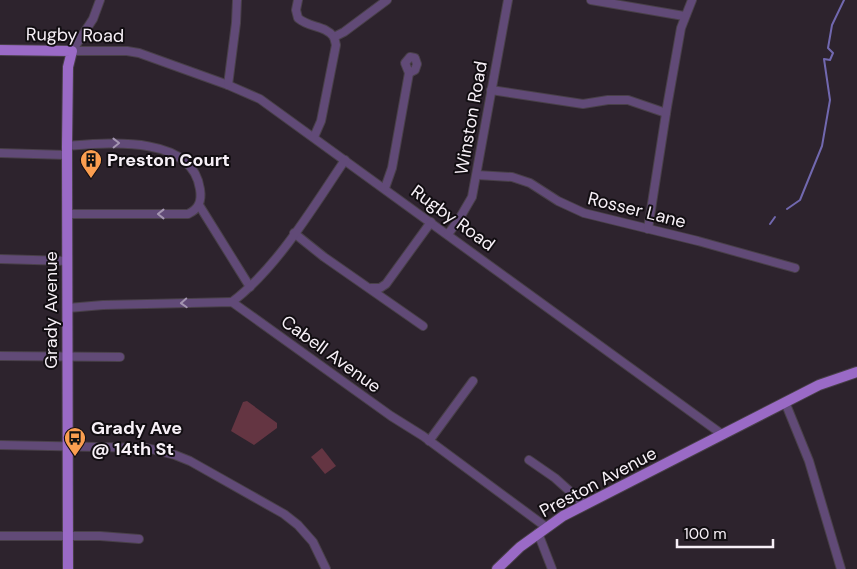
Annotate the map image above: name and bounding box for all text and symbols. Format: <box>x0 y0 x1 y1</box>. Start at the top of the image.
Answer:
street label: Rugby Road <box>26 22 124 48</box>
street label: Winston Road <box>449 59 493 177</box>
one-way arrow <box>112 138 120 148</box>
building icon: Preston Court <box>79 148 103 179</box>
place label: Preston Court <box>107 148 230 172</box>
street label: Rugby Road <box>406 179 500 257</box>
street label: Rosser Lane <box>585 186 689 234</box>
one-way arrow <box>157 209 164 219</box>
street label: Grady Avenue <box>39 251 63 369</box>
one-way arrow <box>179 298 187 309</box>
street label: Cabell Avenue <box>276 310 386 398</box>
place label: Grady Ave @ 14th St <box>91 416 182 461</box>
bus stop icon: Grady Ave @ 14th St <box>63 426 87 457</box>
street label: Preston Avenue <box>535 441 661 523</box>
scale bar <box>677 516 773 548</box>
text: 100 m <box>684 524 727 544</box>

